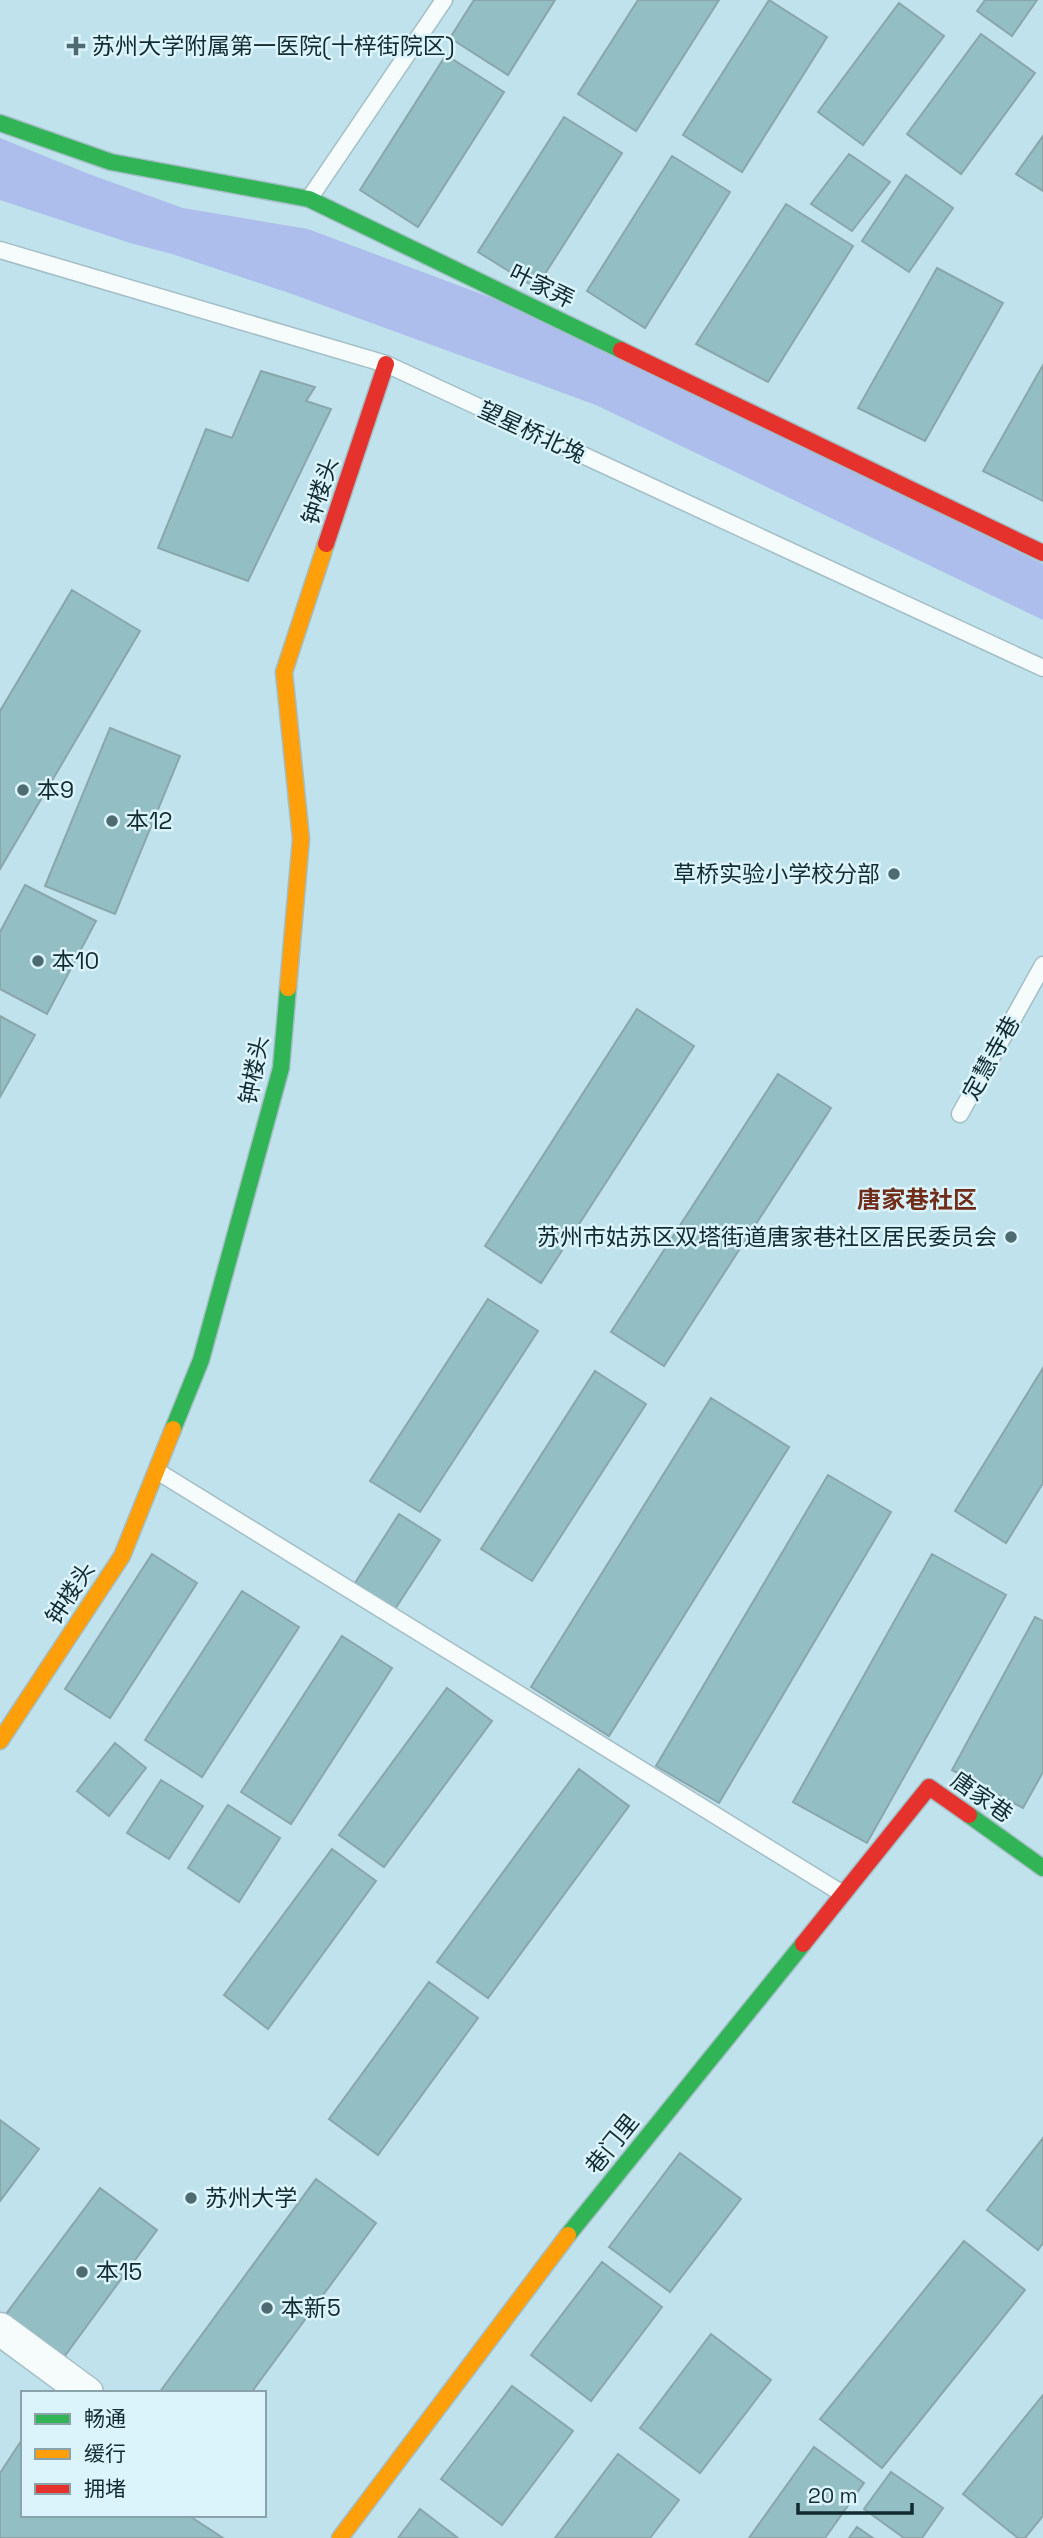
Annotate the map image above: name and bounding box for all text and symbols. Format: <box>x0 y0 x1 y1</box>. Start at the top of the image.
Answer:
place label: 苏州大学附属第一医院(十梓街院区) <box>92 31 454 61</box>
marker: 苏州大学附属第一医院(十梓街院区) <box>66 36 86 56</box>
street label: 叶家弄 <box>504 257 580 315</box>
street label: 望星桥北堍 <box>474 394 590 470</box>
street label: 钟楼头 <box>295 454 345 528</box>
place label: 本9 <box>37 775 74 805</box>
marker: 本9 <box>15 782 31 798</box>
place label: 本12 <box>126 806 172 836</box>
marker: 本12 <box>104 813 120 829</box>
place label: 草桥实验小学校分部 <box>673 859 880 889</box>
marker: 草桥实验小学校分部 <box>886 866 902 882</box>
place label: 本10 <box>52 946 99 976</box>
marker: 本10 <box>30 953 46 969</box>
street label: 定慧寺巷 <box>956 1010 1026 1106</box>
street label: 钟楼头 <box>233 1033 275 1107</box>
district label: 唐家巷社区 <box>857 1184 977 1215</box>
place label: 苏州市姑苏区双塔街道唐家巷社区居民委员会 <box>537 1222 997 1252</box>
marker: 苏州市姑苏区双塔街道唐家巷社区居民委员会 <box>1003 1229 1019 1245</box>
street label: 钟楼头 <box>39 1556 101 1630</box>
street label: 唐家巷 <box>945 1765 1019 1829</box>
street label: 巷门里 <box>579 2108 645 2180</box>
place label: 苏州大学 <box>205 2183 297 2213</box>
marker: 苏州大学 <box>183 2190 199 2206</box>
place label: 本15 <box>96 2257 142 2287</box>
marker: 本15 <box>74 2264 90 2280</box>
place label: 本新5 <box>281 2293 341 2323</box>
marker: 本新5 <box>259 2300 275 2316</box>
legend <box>21 2391 266 2517</box>
text: 畅通 <box>84 2405 126 2432</box>
text: 缓行 <box>84 2440 126 2467</box>
scale bar <box>798 2472 912 2516</box>
text: 拥堵 <box>84 2475 126 2502</box>
text: 20 m <box>808 2482 858 2509</box>

